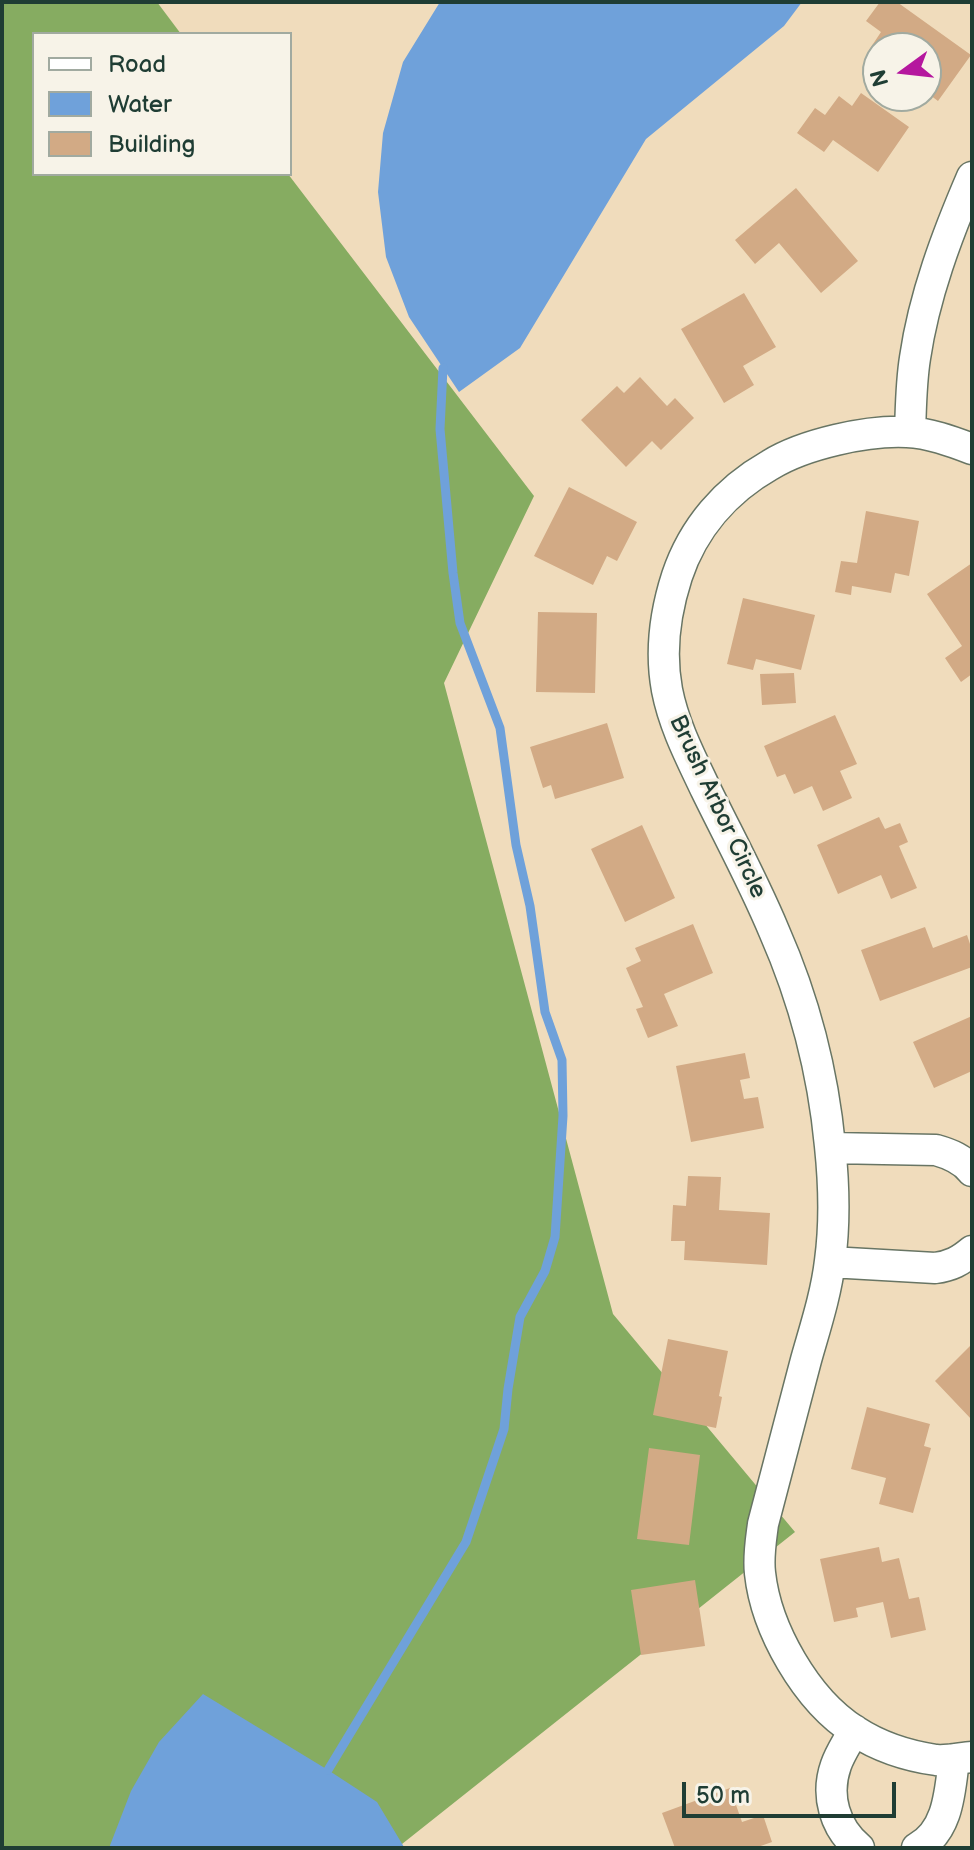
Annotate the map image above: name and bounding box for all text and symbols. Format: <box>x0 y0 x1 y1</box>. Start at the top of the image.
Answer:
legend <box>32 32 292 176</box>
north arrow <box>862 32 942 112</box>
text: Road <box>108 50 166 79</box>
text: N <box>865 66 895 89</box>
text: Water <box>108 90 172 119</box>
text: Building <box>108 130 195 159</box>
street label: Brush Arbor Circle <box>662 711 772 903</box>
scale bar <box>686 1766 900 1816</box>
text: 50 m <box>696 1781 750 1810</box>

